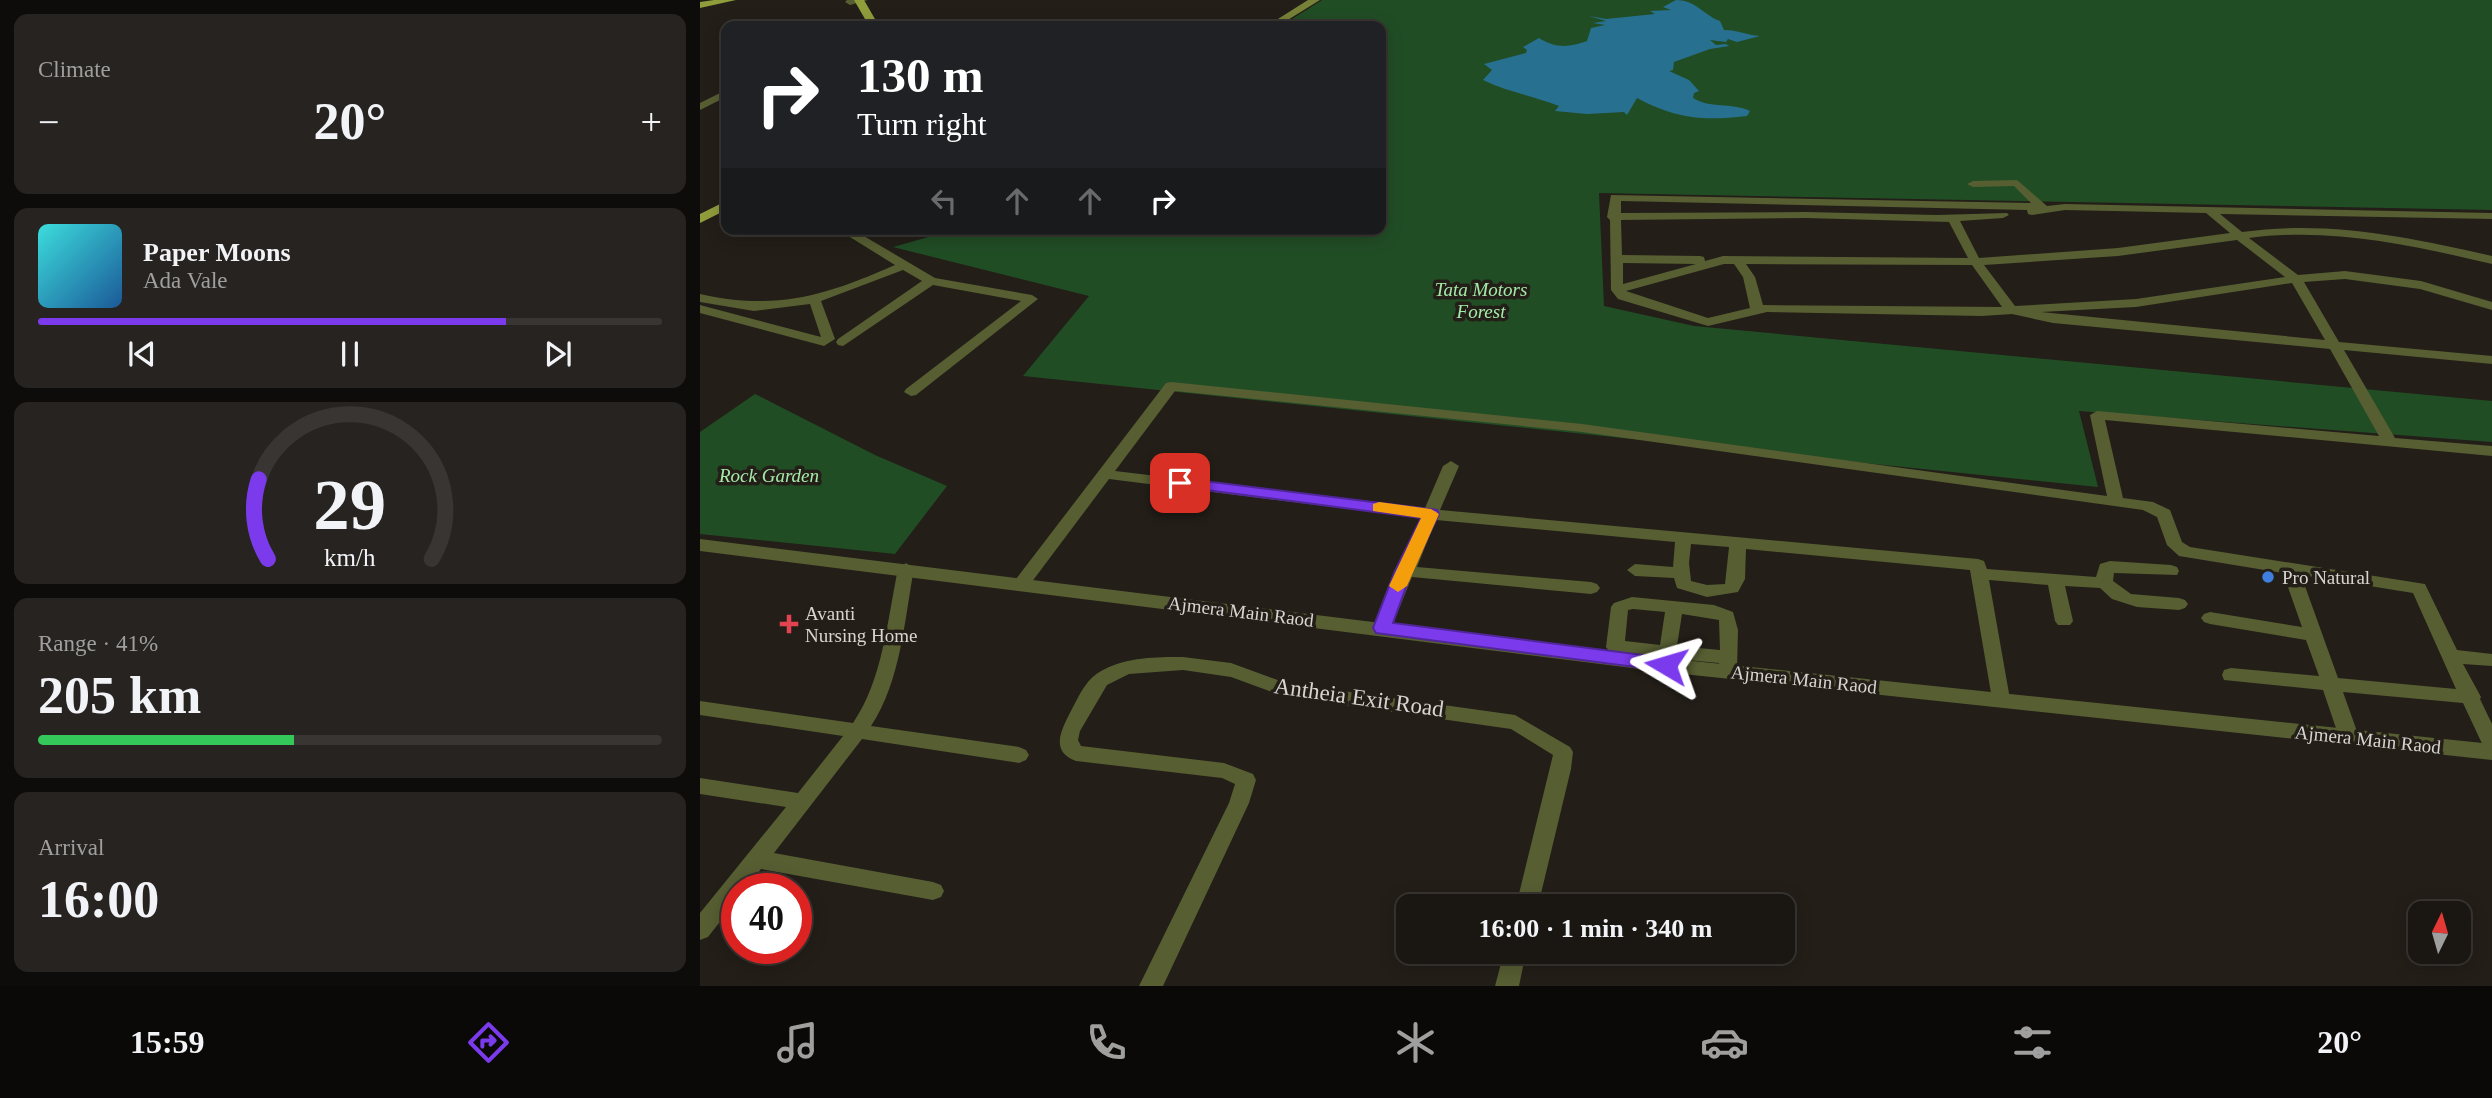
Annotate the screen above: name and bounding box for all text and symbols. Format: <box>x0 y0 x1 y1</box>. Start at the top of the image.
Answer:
text: 130 m <box>857 48 984 103</box>
icon: right <box>742 49 833 140</box>
text: Climate <box>38 57 111 82</box>
text: 20° <box>314 93 386 150</box>
text: − <box>38 101 59 143</box>
text: + <box>641 101 662 143</box>
text: Turn right <box>857 106 987 142</box>
icon: left <box>925 182 963 220</box>
icon: ahead <box>998 182 1036 220</box>
icon: ahead <box>1071 182 1109 220</box>
icon: right <box>1144 182 1182 220</box>
text: Paper Moons <box>143 238 291 267</box>
text: Ada Vale <box>143 268 228 293</box>
park label: Tata Motors Forest <box>1435 279 1527 322</box>
icon: previous <box>123 335 161 373</box>
icon: pause <box>331 335 369 373</box>
icon: next <box>539 335 577 373</box>
pin <box>1150 453 1210 513</box>
text: 29 <box>314 464 386 545</box>
icon: arrive <box>1161 464 1199 502</box>
park label: Rock Garden <box>718 465 819 486</box>
text: km/h <box>324 544 376 571</box>
place label: Pro Natural <box>2282 567 2370 588</box>
marker: Pro Natural <box>2260 569 2276 585</box>
street label: Ajmera Main Raod <box>1167 592 1316 631</box>
place label: Avanti Nursing Home <box>805 603 917 646</box>
marker: Avanti Nursing Home <box>779 614 799 634</box>
position arrow <box>1629 628 1703 702</box>
text: Range · 41% <box>38 631 158 656</box>
street label: Ajmera Main Raod <box>1730 661 1878 698</box>
text: 205 km <box>38 667 201 724</box>
street label: Antheia Exit Road <box>1272 673 1446 722</box>
street label: Ajmera Main Raod <box>2294 721 2442 758</box>
text: Arrival <box>38 835 104 860</box>
text: 16:00 <box>38 871 159 928</box>
speed limit sign: 40 <box>721 873 812 964</box>
north arrow <box>2408 901 2471 964</box>
map controls <box>2408 901 2471 964</box>
text: 16:00 · 1 min · 340 m <box>1479 914 1713 943</box>
icon: directions <box>464 1018 513 1067</box>
icon: music <box>773 1018 822 1067</box>
icon: phone <box>1082 1018 1131 1067</box>
icon: climate <box>1391 1018 1440 1067</box>
icon: car <box>1700 1018 1749 1067</box>
icon: filters <box>2008 1018 2057 1067</box>
text: 15:59 <box>130 1024 205 1060</box>
text: 20° <box>2317 1024 2362 1060</box>

